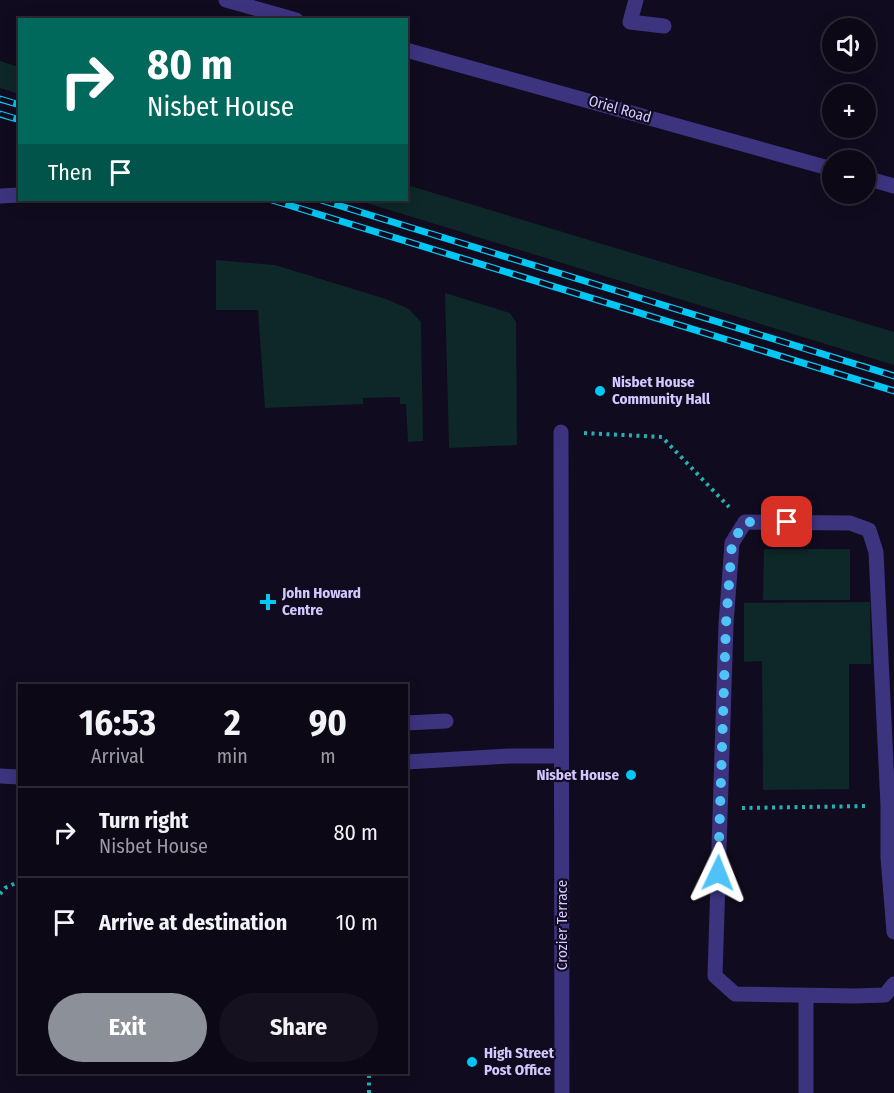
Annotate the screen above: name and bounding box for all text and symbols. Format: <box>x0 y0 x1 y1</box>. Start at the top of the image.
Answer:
map controls <box>822 18 876 204</box>
button: sound <box>822 18 876 72</box>
text: 80 m <box>147 40 233 90</box>
icon: right <box>48 42 126 120</box>
button: + <box>822 84 876 138</box>
text: Nisbet House <box>147 91 294 123</box>
street label: Oriel Road <box>587 91 653 127</box>
button: − <box>822 150 876 204</box>
icon: arrive <box>104 156 137 189</box>
text: Then <box>48 159 92 186</box>
place label: Nisbet House Community Hall <box>612 373 711 408</box>
marker: Nisbet House Community Hall <box>593 384 607 398</box>
pin <box>761 496 812 547</box>
icon: arrive <box>770 505 803 538</box>
place label: John Howard Centre <box>281 584 361 619</box>
marker: John Howard Centre <box>259 593 277 611</box>
text: 16:53 <box>79 701 156 745</box>
text: 2 <box>224 701 241 745</box>
text: 90 <box>309 701 347 745</box>
text: Arrival <box>91 744 144 768</box>
text: min <box>217 744 248 768</box>
text: m <box>320 744 336 768</box>
place label: Nisbet House <box>536 766 619 784</box>
marker: Nisbet House <box>624 768 638 782</box>
text: Turn right <box>99 807 188 834</box>
icon: right <box>48 816 81 849</box>
text: 80 m <box>333 819 378 846</box>
text: Nisbet House <box>99 834 208 858</box>
position arrow <box>686 841 750 905</box>
street label: Crozier Terrace <box>553 880 571 970</box>
icon: arrive <box>48 906 81 939</box>
text: Arrive at destination <box>99 909 287 936</box>
text: 10 m <box>336 909 378 936</box>
button: Exit <box>48 993 207 1062</box>
button: Share <box>219 993 378 1062</box>
place label: High Street Post Office <box>484 1044 555 1079</box>
marker: High Street Post Office <box>465 1055 479 1069</box>

